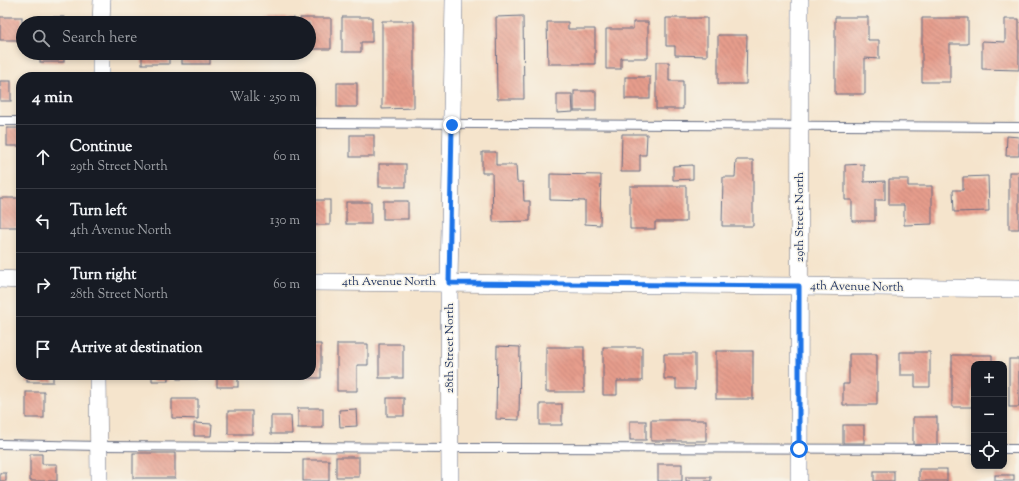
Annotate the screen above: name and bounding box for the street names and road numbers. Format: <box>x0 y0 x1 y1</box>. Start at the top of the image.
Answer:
street label: 29th Street North <box>791 172 809 262</box>
street label: 4th Avenue North <box>342 273 436 291</box>
street label: 4th Avenue North <box>810 277 904 297</box>
street label: 28th Street North <box>441 303 459 393</box>

